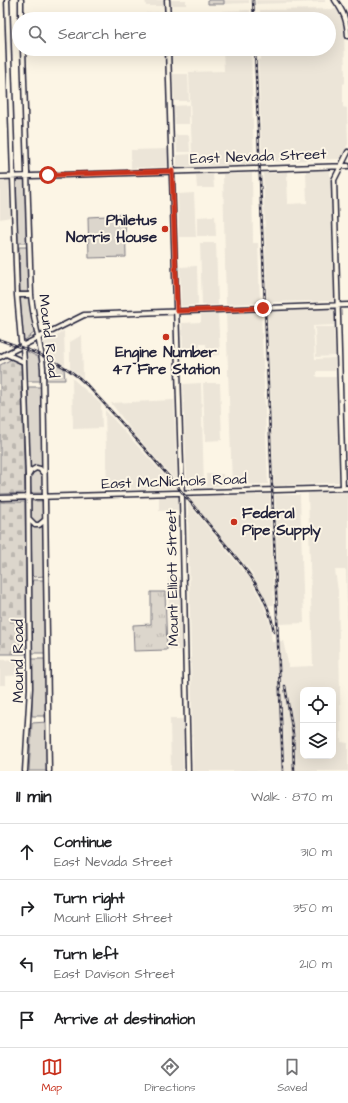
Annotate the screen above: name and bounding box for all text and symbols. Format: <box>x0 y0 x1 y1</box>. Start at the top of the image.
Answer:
search box <box>12 12 336 56</box>
icon: search <box>26 23 48 45</box>
text: Search here <box>58 24 147 45</box>
street label: East Nevada Street <box>189 144 327 169</box>
route start <box>39 166 57 184</box>
place label: Philetus Norris House <box>66 210 157 248</box>
marker: Philetus Norris House <box>160 224 170 234</box>
street label: Mound Road <box>33 293 64 379</box>
route end <box>254 299 272 317</box>
marker: Engine Number 47 Fire Station <box>161 332 171 342</box>
place label: Engine Number 47 Fire Station <box>112 342 221 380</box>
street label: East McNichols Road <box>101 468 247 495</box>
place label: Federal Pipe Supply <box>242 503 322 542</box>
street label: Mount Elliott Street <box>161 509 184 647</box>
marker: Federal Pipe Supply <box>229 517 239 527</box>
street label: Mound Road <box>8 619 29 703</box>
map controls <box>300 687 336 759</box>
button: locate <box>300 687 336 723</box>
button: layers <box>300 723 336 759</box>
text: 11 min <box>16 785 51 809</box>
text: Walk · 870 m <box>251 788 332 806</box>
text: Continue <box>54 832 112 853</box>
icon: ahead <box>16 841 38 863</box>
text: 310 m <box>300 843 332 861</box>
text: East Nevada Street <box>54 853 172 871</box>
text: Turn right <box>54 888 125 909</box>
icon: right <box>16 897 38 919</box>
text: 350 m <box>293 899 332 917</box>
text: Mount Elliott Street <box>54 909 173 927</box>
text: Turn left <box>54 944 118 965</box>
icon: left <box>16 953 38 975</box>
text: 210 m <box>299 955 332 973</box>
text: East Davison Street <box>54 965 175 983</box>
icon: arrive <box>16 1009 38 1031</box>
text: Arrive at destination <box>54 1009 195 1030</box>
tab: Map <box>41 1056 63 1095</box>
tab: Directions <box>144 1056 196 1095</box>
tab: Saved <box>277 1056 307 1095</box>

